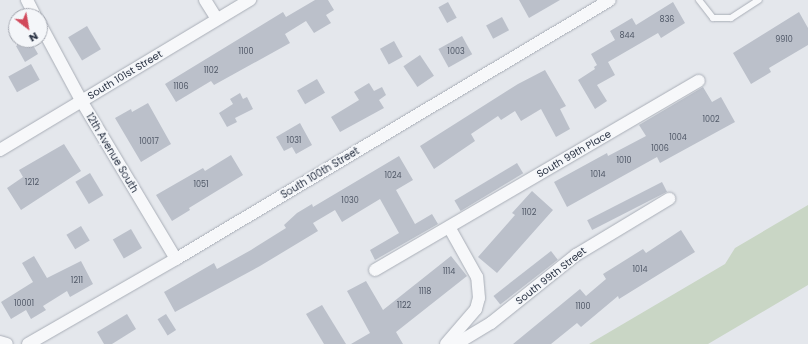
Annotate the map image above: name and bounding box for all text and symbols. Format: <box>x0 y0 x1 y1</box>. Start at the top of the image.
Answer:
north arrow <box>8 8 48 48</box>
house number: 836 <box>660 15 674 25</box>
text: N <box>26 28 41 46</box>
house number: 844 <box>619 31 635 41</box>
house number: 9910 <box>775 35 793 45</box>
house number: 1100 <box>238 47 254 57</box>
house number: 1003 <box>447 47 465 57</box>
street label: South 101st Street <box>86 48 164 102</box>
house number: 1102 <box>204 66 218 76</box>
house number: 1106 <box>173 82 189 92</box>
street label: 12th Avenue South <box>84 111 140 195</box>
house number: 1002 <box>702 115 720 125</box>
street label: South 99th Place <box>535 128 613 180</box>
house number: 1004 <box>669 133 687 143</box>
house number: 1031 <box>287 136 301 146</box>
house number: 10017 <box>139 137 159 147</box>
house number: 1006 <box>651 144 669 154</box>
street label: South 100th Street <box>279 145 361 201</box>
house number: 1010 <box>616 156 632 166</box>
house number: 1014 <box>590 170 606 180</box>
house number: 1024 <box>384 171 402 181</box>
house number: 1212 <box>25 178 39 188</box>
house number: 1051 <box>193 180 209 190</box>
house number: 1030 <box>341 196 359 206</box>
house number: 1102 <box>522 208 536 218</box>
street label: South 99th Street <box>513 245 589 307</box>
house number: 1014 <box>632 265 648 275</box>
house number: 1114 <box>443 267 455 277</box>
house number: 1211 <box>71 276 83 286</box>
house number: 1118 <box>419 287 431 297</box>
house number: 10001 <box>14 299 34 309</box>
house number: 1122 <box>397 301 411 311</box>
house number: 1100 <box>575 302 591 312</box>

